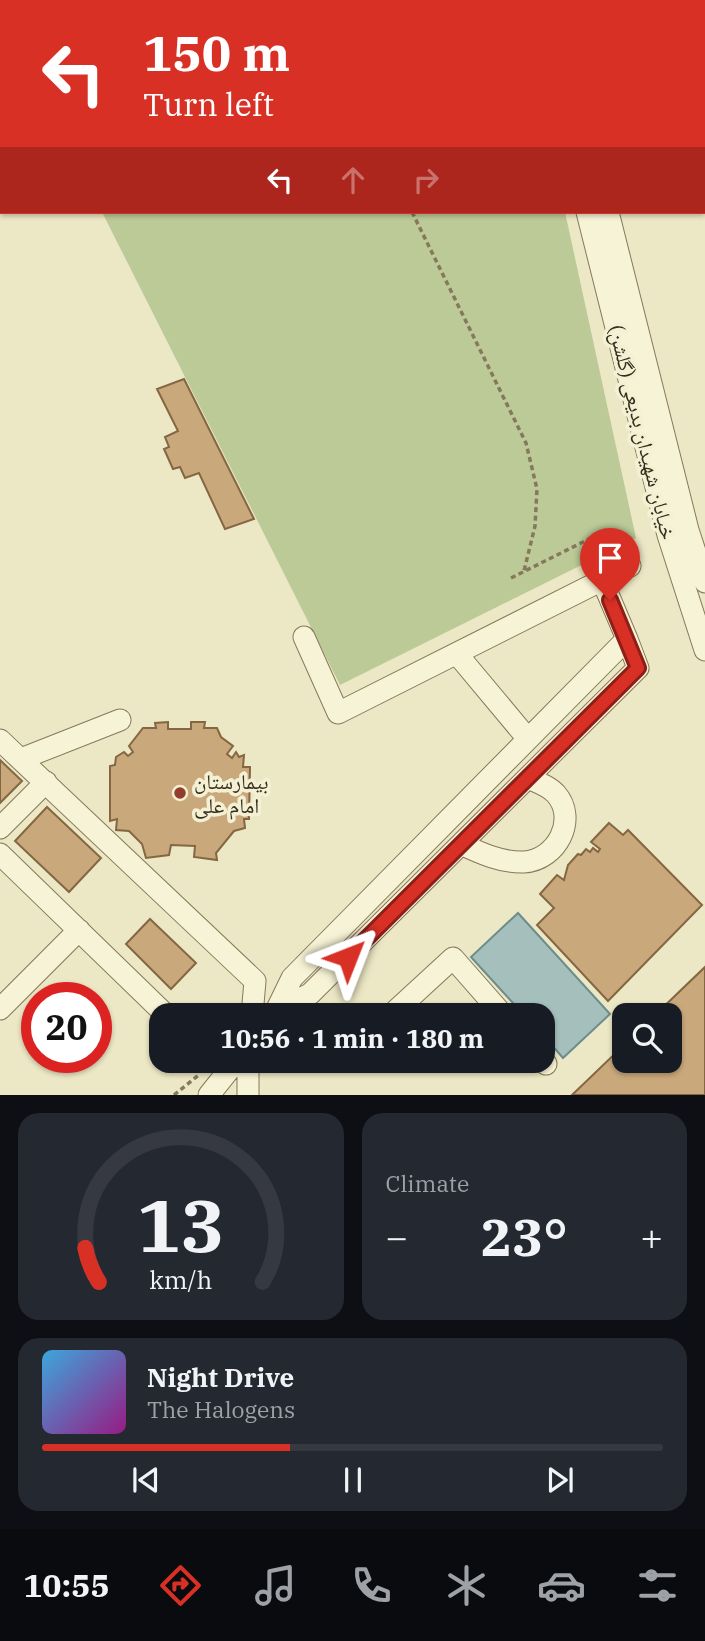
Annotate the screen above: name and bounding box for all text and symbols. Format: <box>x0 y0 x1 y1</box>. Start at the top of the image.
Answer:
text: 150 m <box>143 21 290 84</box>
icon: left <box>28 28 119 119</box>
text: Turn left <box>143 83 274 125</box>
icon: left <box>261 161 299 199</box>
icon: ahead <box>334 161 372 199</box>
icon: right <box>407 161 445 199</box>
street label: خیابان شهیدان بدیعی (گلشن) <box>603 321 683 543</box>
pin <box>580 528 640 600</box>
icon: arrive <box>591 539 629 577</box>
place label: بیمارستان امام علی <box>194 767 268 820</box>
marker: بیمارستان امام علی <box>172 785 188 801</box>
position arrow <box>311 920 385 994</box>
speed limit sign: 20 <box>21 982 112 1073</box>
map controls <box>612 1003 682 1073</box>
button: search <box>612 1003 682 1073</box>
text: 10:56 · 1 min · 180 m <box>220 1021 484 1055</box>
text: Climate <box>386 1168 469 1198</box>
text: 13 <box>137 1178 224 1273</box>
text: 23° <box>481 1203 568 1270</box>
text: − <box>386 1212 408 1261</box>
text: + <box>640 1212 663 1261</box>
text: km/h <box>149 1263 212 1296</box>
text: Night Drive <box>147 1360 294 1394</box>
text: The Halogens <box>147 1394 295 1424</box>
icon: previous <box>127 1461 165 1499</box>
icon: pause <box>334 1461 372 1499</box>
icon: next <box>541 1461 579 1499</box>
icon: directions <box>156 1561 205 1610</box>
icon: music <box>251 1561 300 1610</box>
icon: phone <box>347 1561 396 1610</box>
icon: climate <box>442 1561 491 1610</box>
icon: car <box>537 1561 586 1610</box>
icon: filters <box>633 1561 682 1610</box>
text: 10:55 <box>23 1564 110 1606</box>

